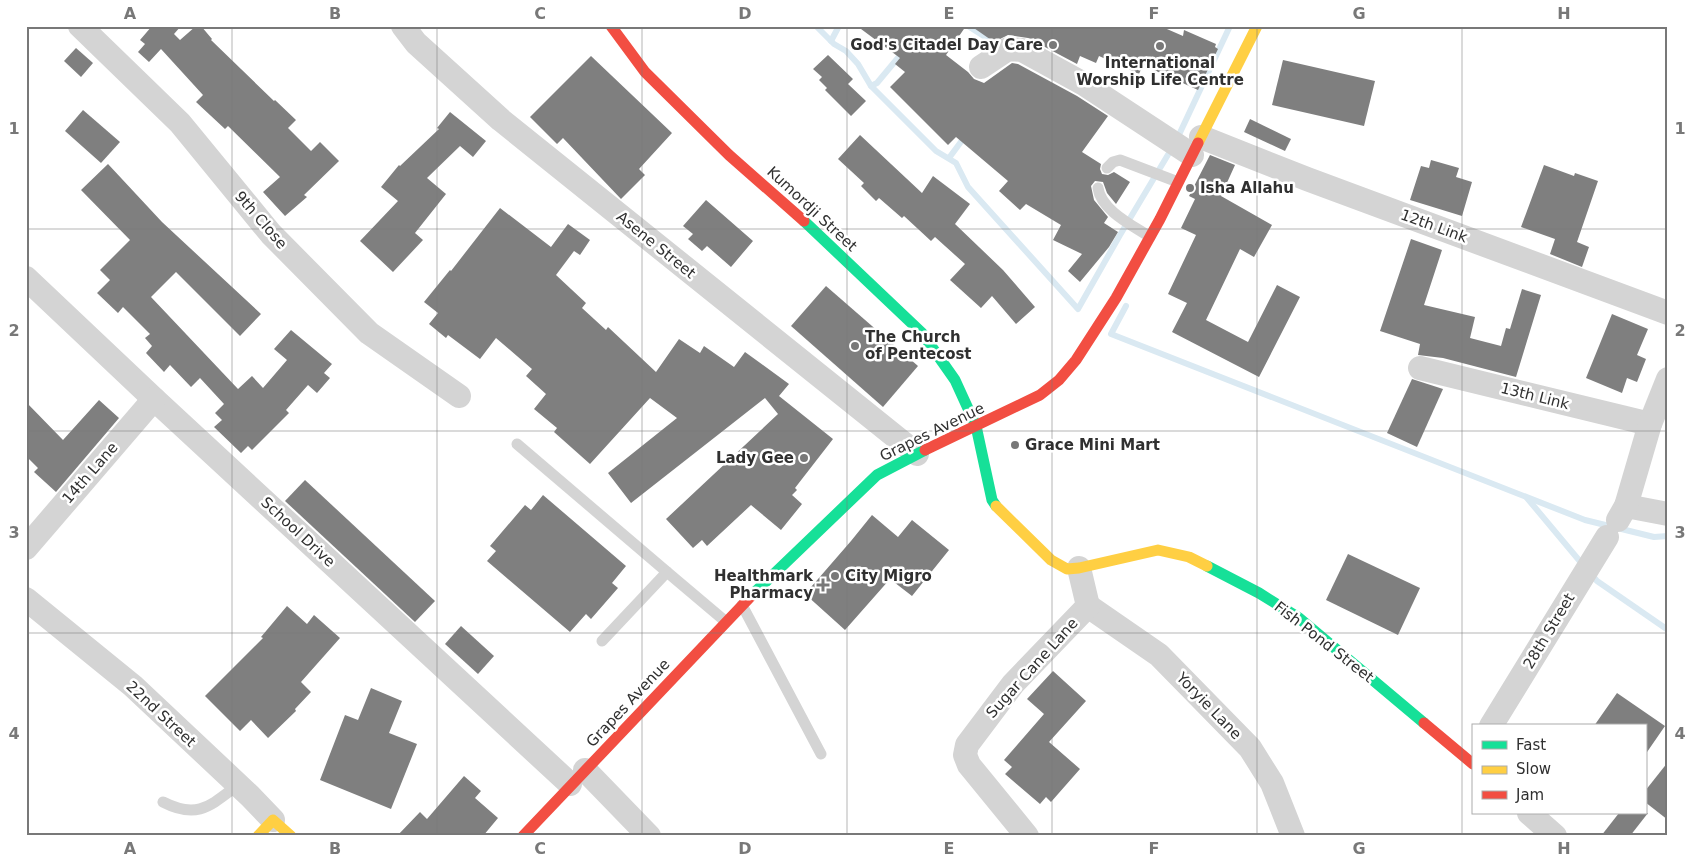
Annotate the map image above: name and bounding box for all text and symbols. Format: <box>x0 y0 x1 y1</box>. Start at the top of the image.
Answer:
text: A <box>124 4 137 23</box>
text: B <box>329 4 341 23</box>
text: C <box>534 4 546 23</box>
text: D <box>738 4 752 23</box>
text: E <box>944 4 954 23</box>
text: F <box>1149 4 1159 23</box>
text: G <box>1352 4 1366 23</box>
text: H <box>1557 4 1571 23</box>
place label: God's Citadel Day Care <box>850 36 1043 54</box>
marker: God's Citadel Day Care <box>1047 39 1059 51</box>
marker: International Worship Life Centre <box>1154 40 1166 52</box>
place label: International Worship Life Centre <box>1076 54 1244 89</box>
text: 1 <box>8 119 20 138</box>
text: 1 <box>1674 119 1686 138</box>
street label: Kumordji Street <box>763 163 861 255</box>
place label: Isha Allahu <box>1200 179 1294 197</box>
marker: Isha Allahu <box>1184 182 1196 194</box>
street label: 9th Close <box>231 187 291 253</box>
street label: 12th Link <box>1398 206 1470 247</box>
street label: Asene Street <box>613 208 699 282</box>
text: 2 <box>8 321 20 340</box>
text: 2 <box>1674 321 1686 340</box>
place label: The Church of Pentecost <box>865 328 972 363</box>
marker: The Church of Pentecost <box>849 340 861 352</box>
street label: 13th Link <box>1499 379 1571 413</box>
street label: Grapes Avenue <box>877 399 987 465</box>
place label: Grace Mini Mart <box>1025 436 1160 454</box>
street label: 14th Lane <box>58 439 122 507</box>
marker: Grace Mini Mart <box>1009 439 1021 451</box>
place label: Lady Gee <box>716 449 794 467</box>
marker: Lady Gee <box>798 452 810 464</box>
street label: School Drive <box>257 493 339 571</box>
text: 3 <box>8 523 20 542</box>
text: 3 <box>1674 523 1686 542</box>
place label: Healthmark Pharmacy <box>714 567 814 602</box>
place label: City Migro <box>845 567 932 585</box>
marker: City Migro <box>829 570 841 582</box>
marker: Healthmark Pharmacy <box>817 579 829 591</box>
street label: 28th Street <box>1519 590 1579 672</box>
street label: Fish Pond Street <box>1271 598 1377 686</box>
street label: Sugar Cane Lane <box>982 614 1082 722</box>
street label: Grapes Avenue <box>583 655 673 751</box>
street label: Yoryie Lane <box>1172 668 1245 743</box>
street label: 22nd Street <box>123 677 200 751</box>
text: 4 <box>8 724 20 743</box>
legend <box>1472 724 1646 814</box>
text: 4 <box>1674 724 1686 743</box>
text: Fast <box>1516 736 1546 754</box>
text: Slow <box>1516 760 1551 778</box>
text: Jam <box>1515 786 1544 804</box>
text: A <box>124 839 137 858</box>
text: B <box>329 839 341 858</box>
text: C <box>534 839 546 858</box>
text: D <box>738 839 752 858</box>
text: E <box>944 839 954 858</box>
text: F <box>1149 839 1159 858</box>
text: G <box>1352 839 1366 858</box>
text: H <box>1557 839 1571 858</box>

